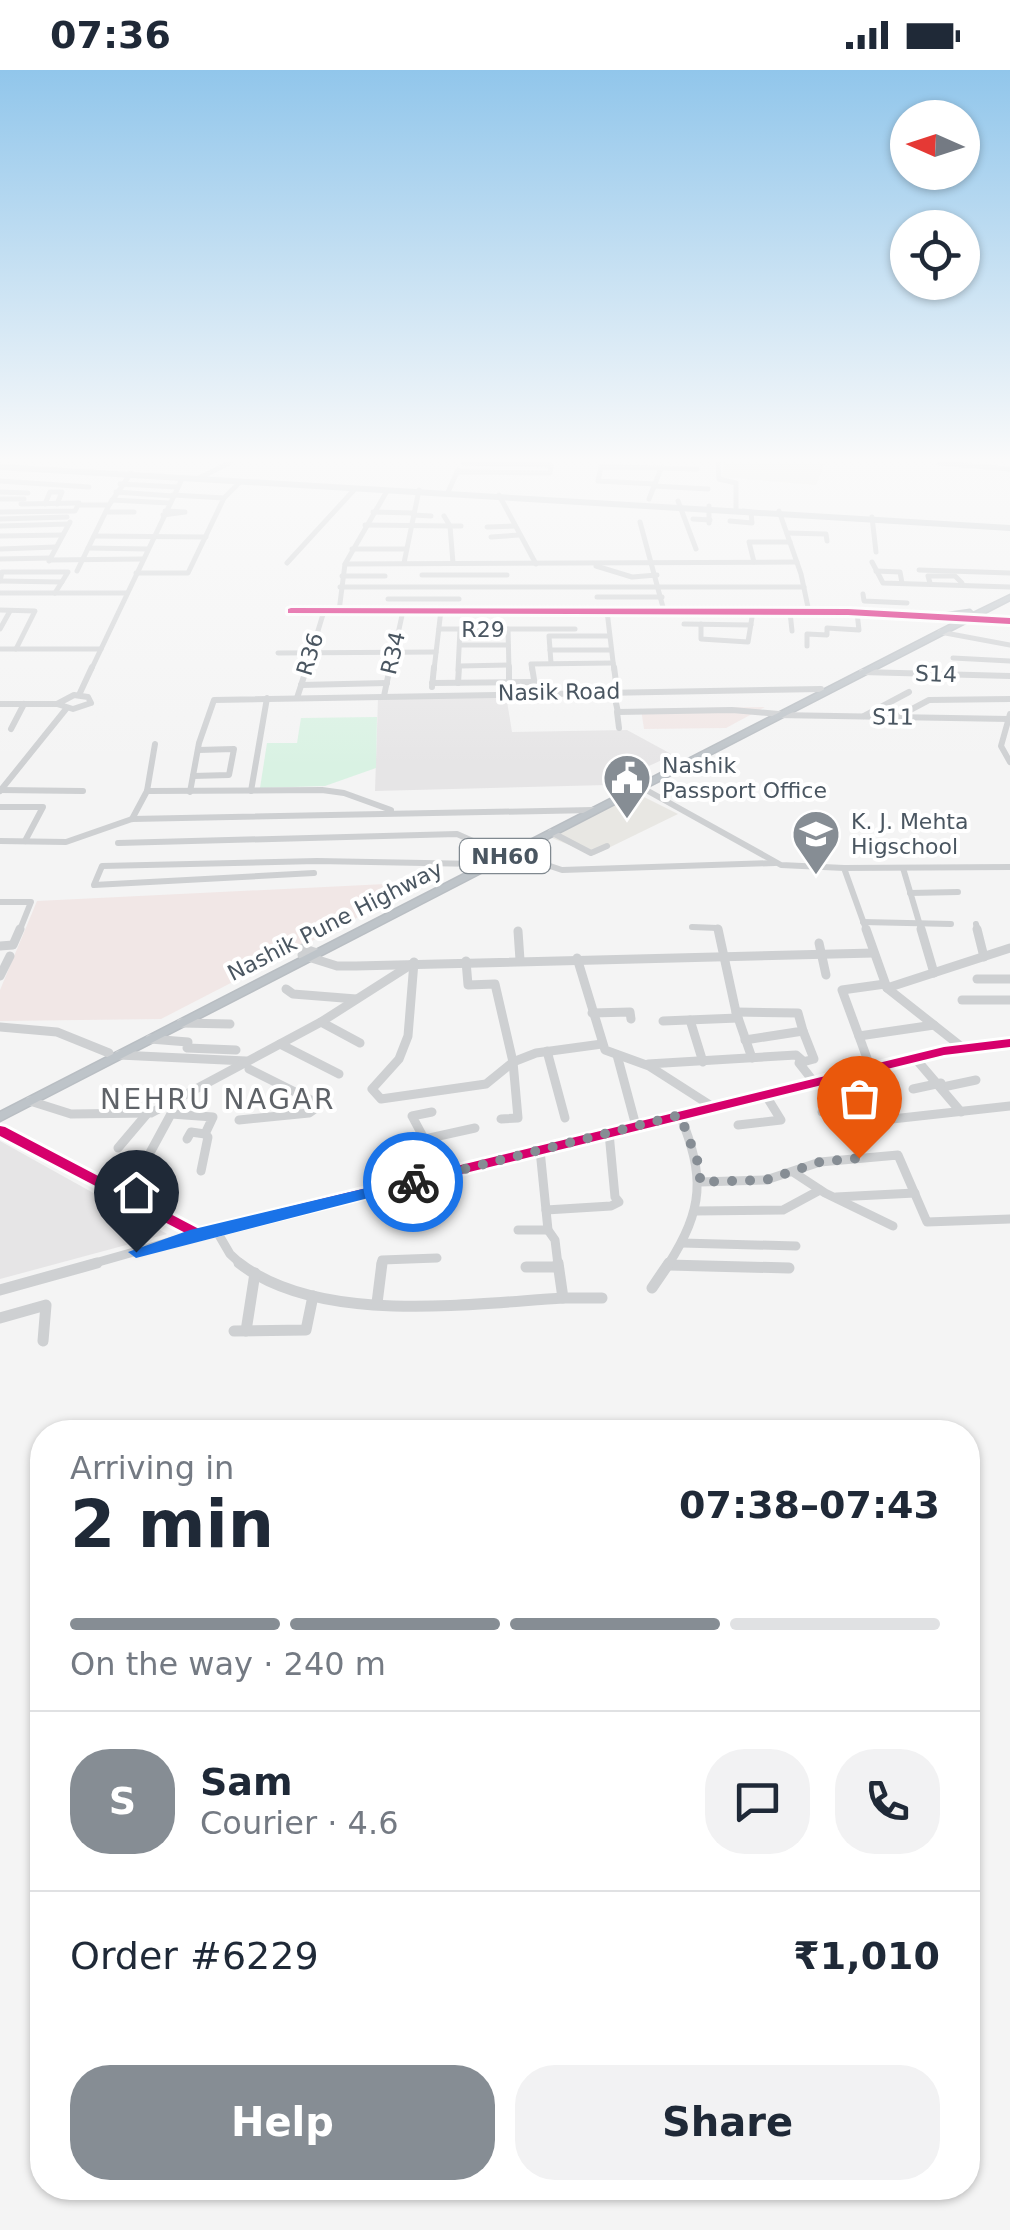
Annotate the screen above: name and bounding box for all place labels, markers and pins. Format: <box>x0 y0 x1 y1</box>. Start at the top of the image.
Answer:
public building icon: Nashik Passport Office <box>601 752 653 820</box>
place label: Nashik Passport Office <box>662 753 827 803</box>
school or university icon: K. J. Mehta Higschool <box>790 808 842 876</box>
place label: K. J. Mehta Higschool <box>851 809 968 859</box>
pin <box>817 1056 902 1159</box>
pin <box>94 1150 179 1253</box>

